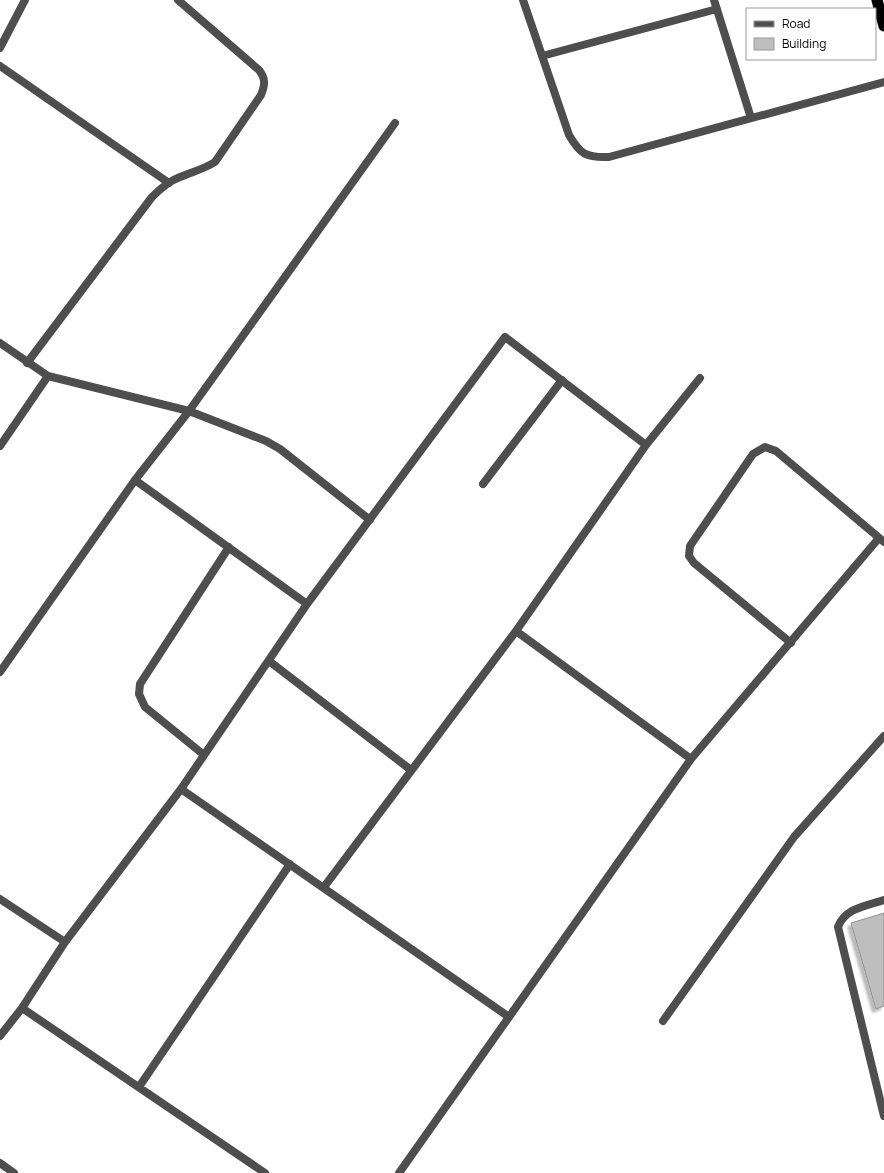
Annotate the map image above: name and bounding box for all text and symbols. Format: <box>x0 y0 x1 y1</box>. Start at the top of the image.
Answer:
legend <box>746 8 876 60</box>
text: Road <box>782 15 810 32</box>
text: Building <box>782 35 826 52</box>

